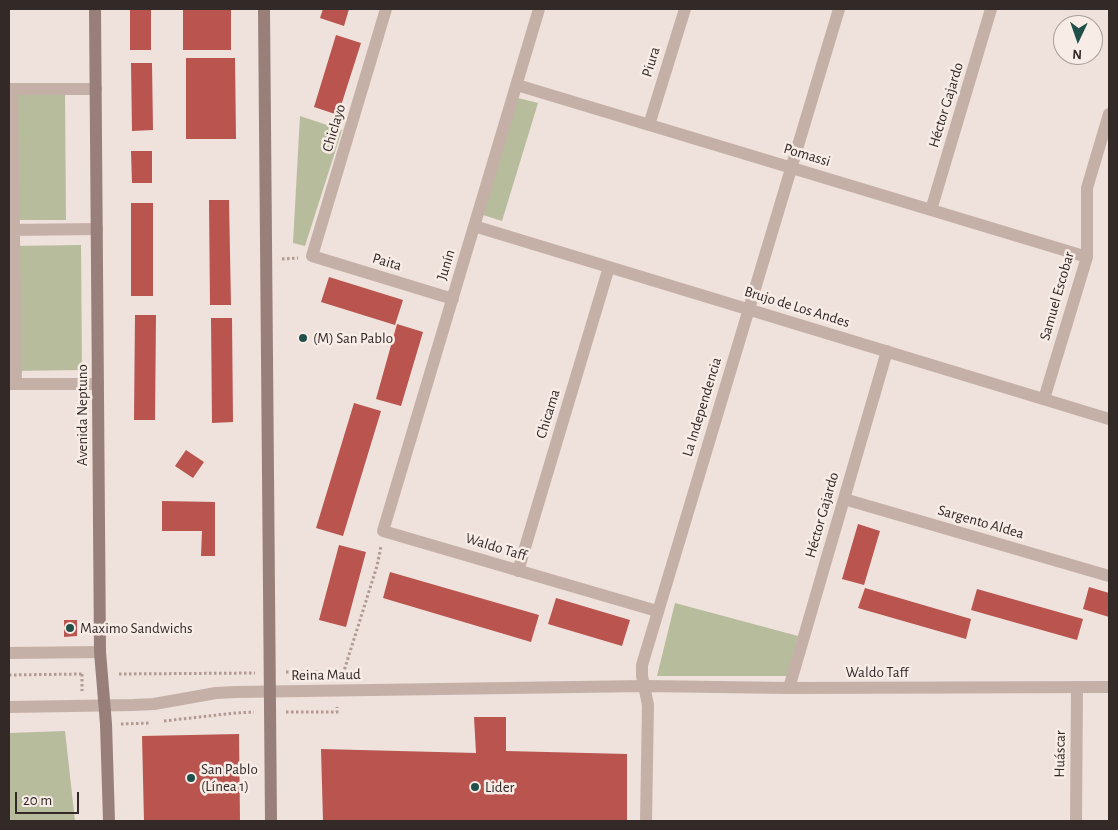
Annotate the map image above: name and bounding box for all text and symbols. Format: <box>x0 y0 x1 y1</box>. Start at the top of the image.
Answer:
north arrow <box>1053 15 1103 65</box>
street label: Piura <box>638 45 664 79</box>
text: N <box>1072 47 1083 61</box>
street label: Héctor Gajardo <box>924 60 968 150</box>
street label: Chiclayo <box>318 102 350 154</box>
street label: Pomassi <box>781 139 833 171</box>
street label: Junín <box>433 247 459 283</box>
street label: Paita <box>370 249 404 275</box>
street label: Samuel Escobar <box>1036 250 1078 342</box>
street label: Brujo de Los Andes <box>742 282 852 332</box>
place label: (M) San Pablo <box>313 329 393 347</box>
marker: (M) San Pablo <box>297 332 309 344</box>
street label: La Independencia <box>678 355 726 459</box>
street label: Avenida Neptuno <box>73 364 91 466</box>
street label: Chicama <box>532 387 564 441</box>
street label: Héctor Gajardo <box>801 470 843 560</box>
street label: Sargento Aldea <box>936 501 1026 543</box>
street label: Waldo Taff <box>463 529 529 565</box>
place label: Maximo Sandwichs <box>80 619 193 637</box>
marker: Maximo Sandwichs <box>64 622 76 634</box>
street label: Waldo Taff <box>845 663 909 681</box>
street label: Reina Maud <box>291 665 361 685</box>
street label: Huáscar <box>1051 730 1069 778</box>
place label: San Pablo (Línea 1) <box>201 760 258 795</box>
marker: San Pablo (Línea 1) <box>185 772 197 784</box>
place label: Lider <box>485 778 514 796</box>
marker: Lider <box>469 781 481 793</box>
scale bar <box>18 782 81 814</box>
text: 20 m <box>23 793 52 808</box>

